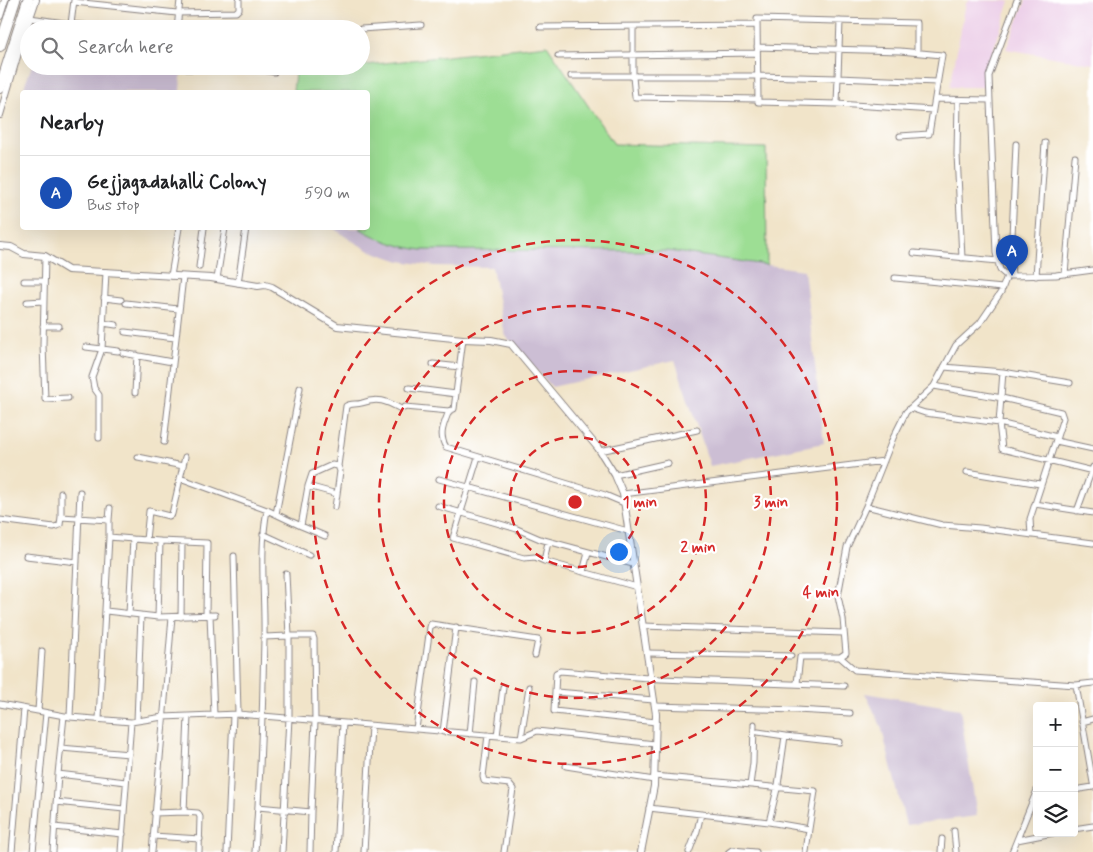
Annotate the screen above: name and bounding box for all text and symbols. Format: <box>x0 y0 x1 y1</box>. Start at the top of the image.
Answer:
search box <box>20 20 370 75</box>
icon: search <box>38 34 66 62</box>
text: Search here <box>78 35 174 60</box>
text: Nearby <box>40 109 104 137</box>
text: Gejjagadahalli Colony <box>87 170 267 195</box>
text: A <box>51 183 61 204</box>
text: 590 m <box>304 183 350 204</box>
text: Bus stop <box>87 195 140 216</box>
pin: A <box>996 235 1028 276</box>
centre of rings <box>566 493 584 511</box>
text: 1 min <box>623 493 657 513</box>
text: 3 min <box>754 493 788 513</box>
text: 2 min <box>680 538 716 558</box>
your location <box>606 539 632 565</box>
text: 4 min <box>803 583 839 603</box>
map controls <box>1033 702 1078 837</box>
button: + <box>1033 702 1078 747</box>
button: − <box>1033 747 1078 792</box>
button: layers <box>1033 792 1078 837</box>

